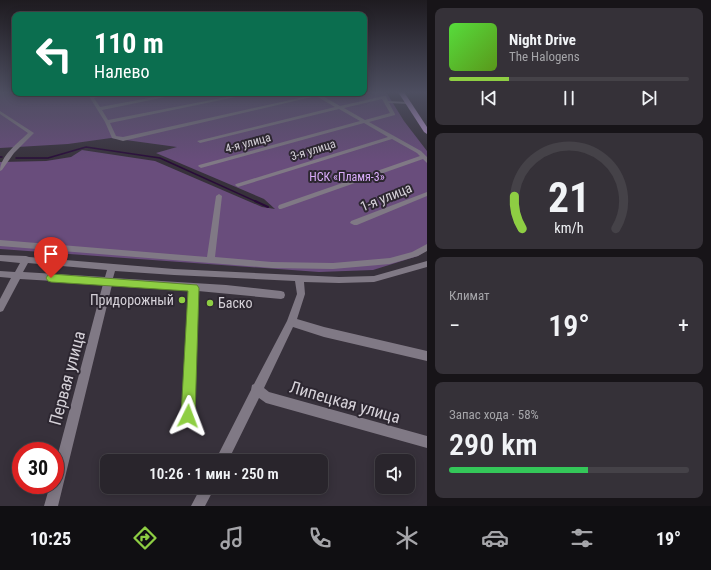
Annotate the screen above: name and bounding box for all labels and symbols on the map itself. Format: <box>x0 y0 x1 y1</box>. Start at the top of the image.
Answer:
street label: 4-я улица <box>224 130 272 156</box>
street label: 3-я улица <box>289 136 338 163</box>
park label: НСК «Пламя-3» <box>309 170 385 184</box>
street label: 1-я улица <box>358 179 414 215</box>
pin <box>34 237 68 278</box>
place label: Придорожный <box>90 292 174 308</box>
marker: Придорожный <box>177 295 187 305</box>
place label: Баско <box>218 295 252 311</box>
marker: Баско <box>205 298 215 308</box>
street label: Первая улица <box>45 329 89 427</box>
street label: Липецкая улица <box>287 377 403 427</box>
position arrow <box>167 395 209 437</box>
speed limit sign: 30 <box>12 442 64 494</box>

